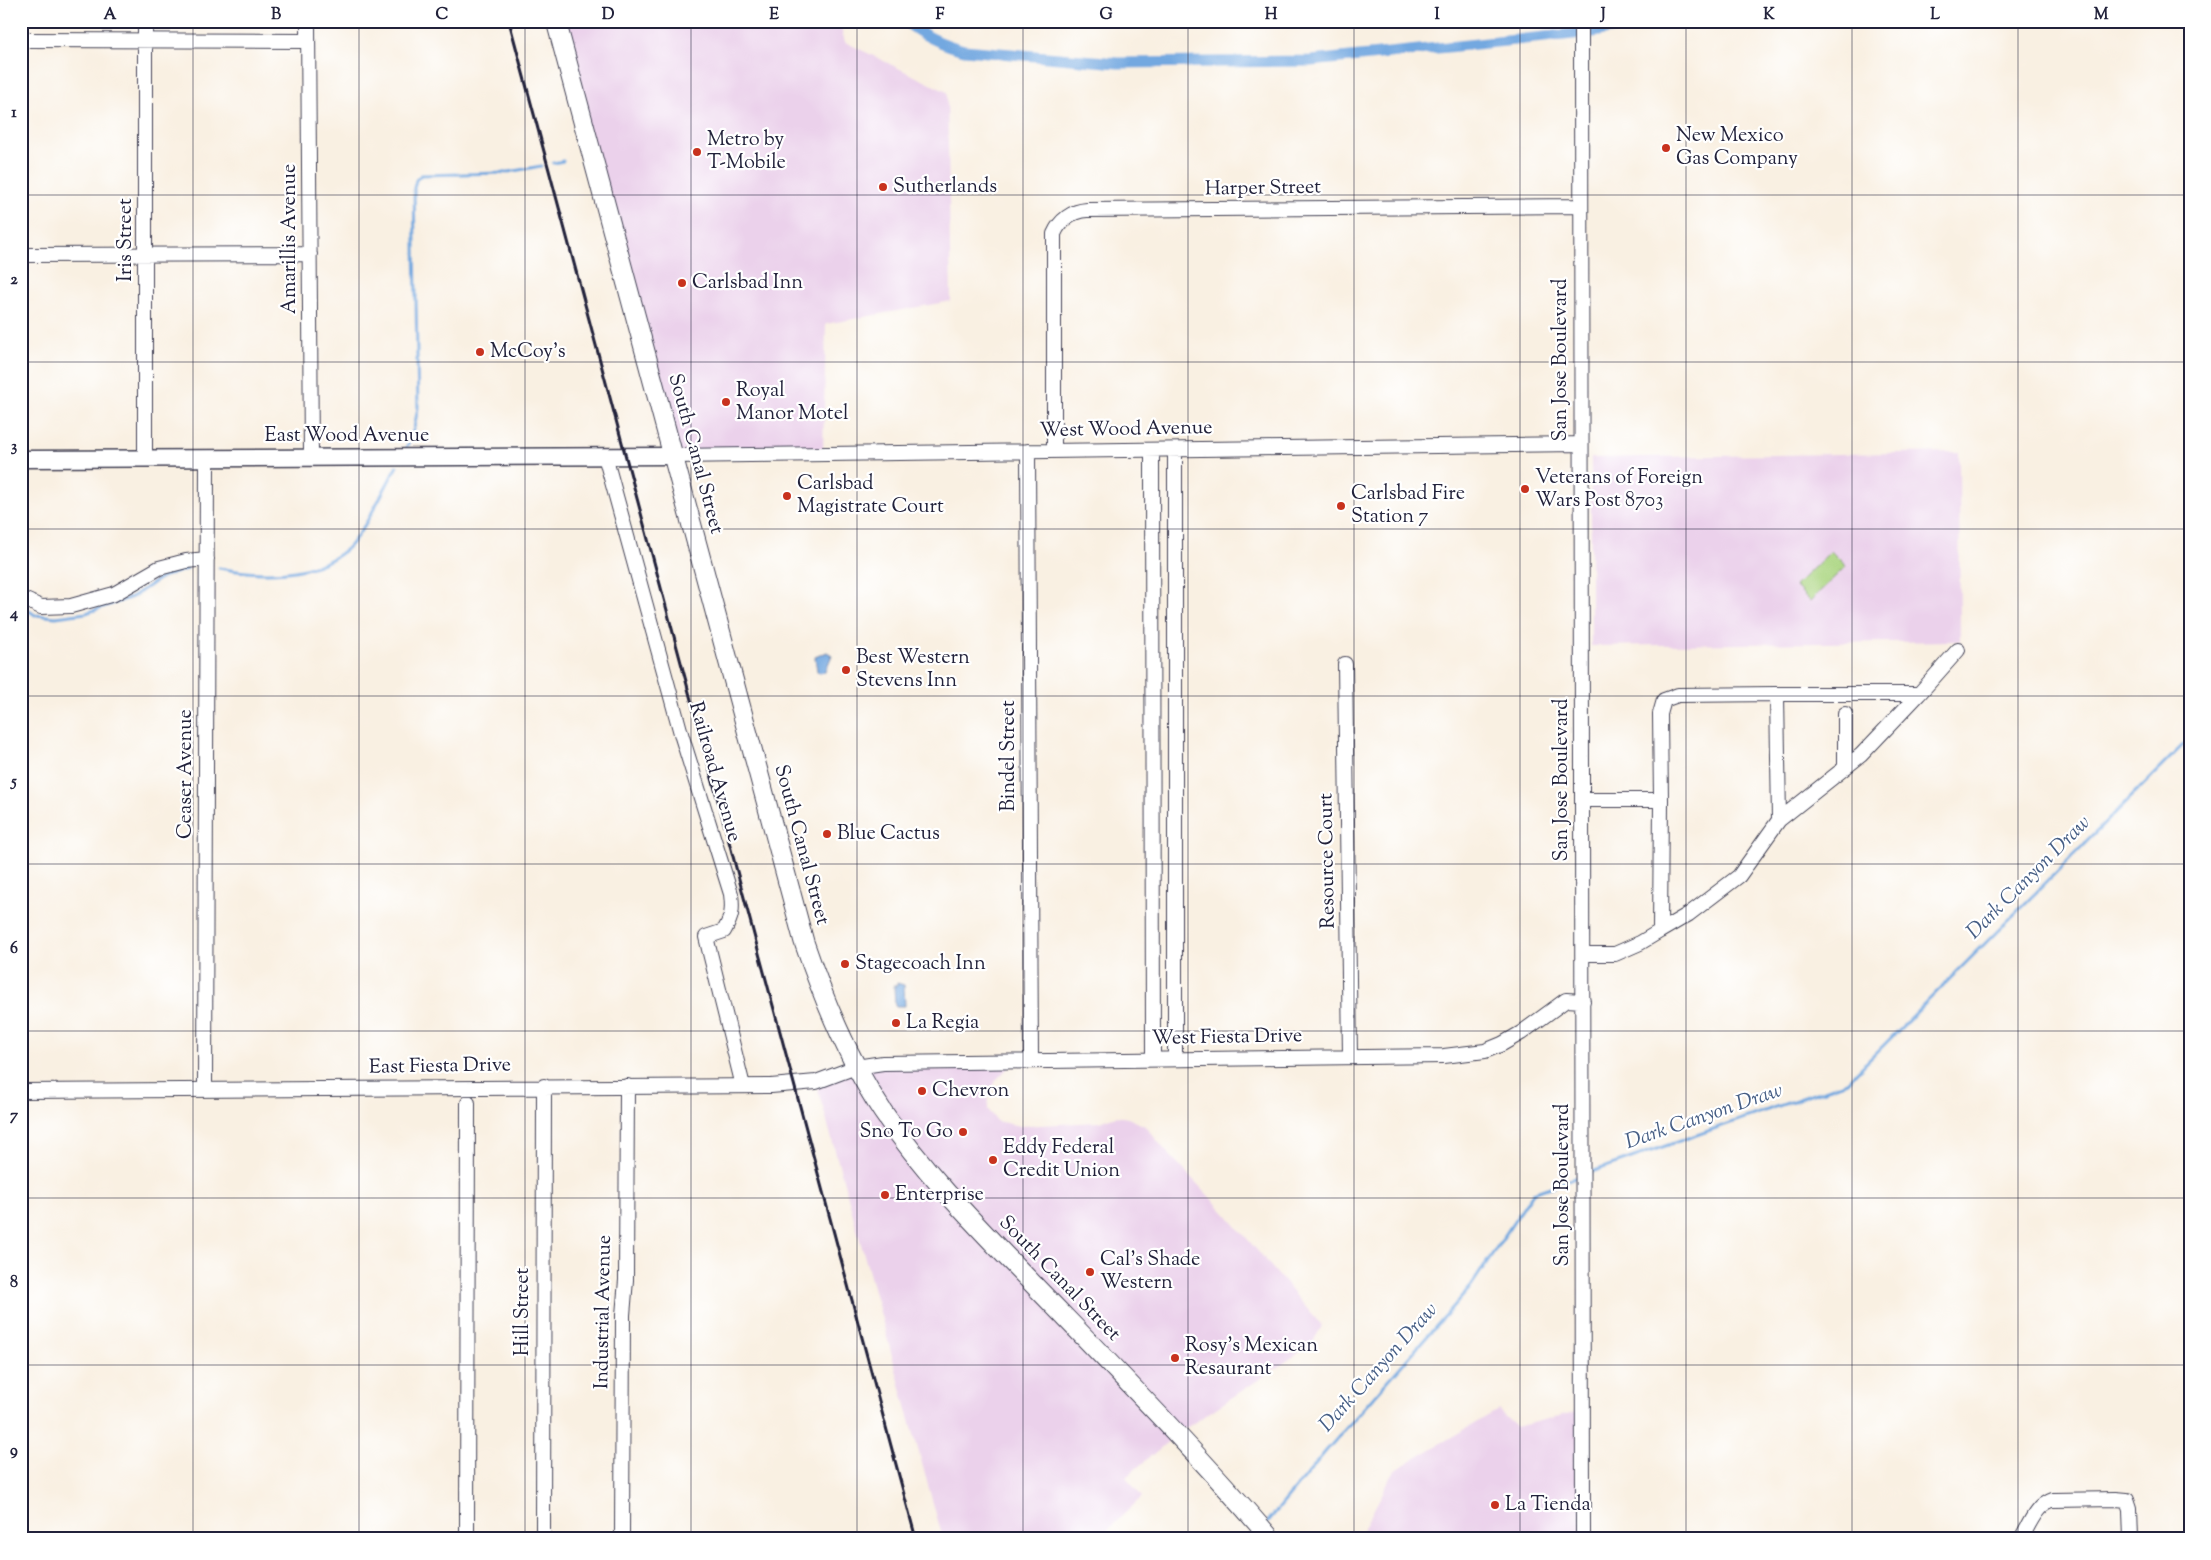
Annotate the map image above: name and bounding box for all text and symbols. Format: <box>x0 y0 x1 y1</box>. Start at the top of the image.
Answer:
text: A <box>104 4 117 27</box>
text: B <box>271 4 281 27</box>
text: C <box>436 4 449 27</box>
text: D <box>602 4 615 27</box>
text: E <box>769 4 779 27</box>
text: F <box>936 4 945 27</box>
text: G <box>1099 4 1113 27</box>
text: H <box>1265 4 1278 27</box>
text: I <box>1434 4 1440 27</box>
text: J <box>1599 4 1606 27</box>
text: K <box>1763 4 1775 27</box>
text: L <box>1930 4 1940 27</box>
text: M <box>2094 4 2109 27</box>
text: 1 <box>11 102 17 125</box>
place label: New Mexico Gas Company <box>1676 122 1798 174</box>
place label: Metro by T-Mobile <box>707 126 786 178</box>
marker: New Mexico Gas Company <box>1660 142 1672 154</box>
marker: Metro by T-Mobile <box>691 146 703 158</box>
street label: Amarillis Avenue <box>276 164 305 314</box>
place label: Sutherlands <box>893 173 997 202</box>
street label: Harper Street <box>1205 173 1321 205</box>
marker: Sutherlands <box>877 181 889 193</box>
street label: Iris Street <box>112 198 141 282</box>
text: 2 <box>10 269 18 292</box>
place label: Carlsbad Inn <box>692 269 803 298</box>
marker: Carlsbad Inn <box>676 277 688 289</box>
street label: San Jose Boulevard <box>1547 278 1576 442</box>
place label: McCoy's <box>490 338 566 367</box>
marker: McCoy's <box>474 346 486 358</box>
street label: South Canal Street <box>660 371 730 537</box>
place label: Royal Manor Motel <box>736 377 849 429</box>
marker: Royal Manor Motel <box>720 396 732 408</box>
street label: West Wood Avenue <box>1039 414 1213 446</box>
street label: East Wood Avenue <box>265 422 429 451</box>
text: 3 <box>11 436 18 459</box>
place label: Veterans of Foreign Wars Post 8703 <box>1535 464 1703 516</box>
place label: Carlsbad Magistrate Court <box>797 470 944 522</box>
place label: Carlsbad Fire Station 7 <box>1351 480 1465 532</box>
marker: Veterans of Foreign Wars Post 8703 <box>1519 483 1531 495</box>
marker: Carlsbad Magistrate Court <box>781 490 793 502</box>
marker: Carlsbad Fire Station 7 <box>1335 500 1347 512</box>
text: 4 <box>9 603 18 626</box>
place label: Best Western Stevens Inn <box>856 644 970 696</box>
marker: Best Western Stevens Inn <box>840 664 852 676</box>
street label: San Jose Boulevard <box>1548 698 1577 862</box>
street label: Railroad Avenue <box>680 699 748 845</box>
street label: Bindel Street <box>995 700 1024 812</box>
street label: Ceaser Avenue <box>172 709 201 839</box>
street label: South Canal Street <box>766 762 836 928</box>
text: 5 <box>9 771 17 794</box>
street label: Resource Court <box>1312 793 1344 929</box>
water label: Dark Canyon Draw <box>1960 809 2098 947</box>
place label: Blue Cactus <box>837 820 940 849</box>
marker: Blue Cactus <box>821 828 833 840</box>
text: 6 <box>10 938 18 961</box>
place label: Stagecoach Inn <box>855 950 986 979</box>
marker: Stagecoach Inn <box>839 958 851 970</box>
place label: La Regia <box>906 1009 979 1038</box>
marker: La Regia <box>890 1017 902 1029</box>
street label: West Fiesta Drive <box>1151 1022 1303 1054</box>
street label: East Fiesta Drive <box>369 1051 511 1083</box>
water label: Dark Canyon Draw <box>1621 1076 1787 1158</box>
place label: Chevron <box>932 1077 1010 1106</box>
marker: Chevron <box>916 1085 928 1097</box>
street label: San Jose Boulevard <box>1549 1103 1578 1267</box>
text: 7 <box>10 1105 19 1128</box>
place label: Sno To Go <box>859 1118 953 1147</box>
marker: Sno To Go <box>957 1126 969 1138</box>
place label: Eddy Federal Credit Union <box>1003 1134 1120 1186</box>
marker: Eddy Federal Credit Union <box>987 1154 999 1166</box>
place label: Enterprise <box>895 1181 984 1210</box>
marker: Enterprise <box>879 1189 891 1201</box>
street label: South Canal Street <box>991 1210 1127 1348</box>
street label: Industrial Avenue <box>588 1234 620 1390</box>
place label: Cal's Shade Western <box>1100 1246 1200 1298</box>
marker: Cal's Shade Western <box>1084 1266 1096 1278</box>
street label: Hill Street <box>509 1268 538 1356</box>
text: 8 <box>10 1272 18 1295</box>
water label: Dark Canyon Draw <box>1313 1297 1445 1439</box>
place label: Rosy's Mexican Resaurant <box>1185 1332 1318 1384</box>
marker: Rosy's Mexican Resaurant <box>1169 1352 1181 1364</box>
text: 9 <box>10 1440 18 1463</box>
place label: La Tienda <box>1505 1491 1591 1520</box>
marker: La Tienda <box>1489 1499 1501 1511</box>

